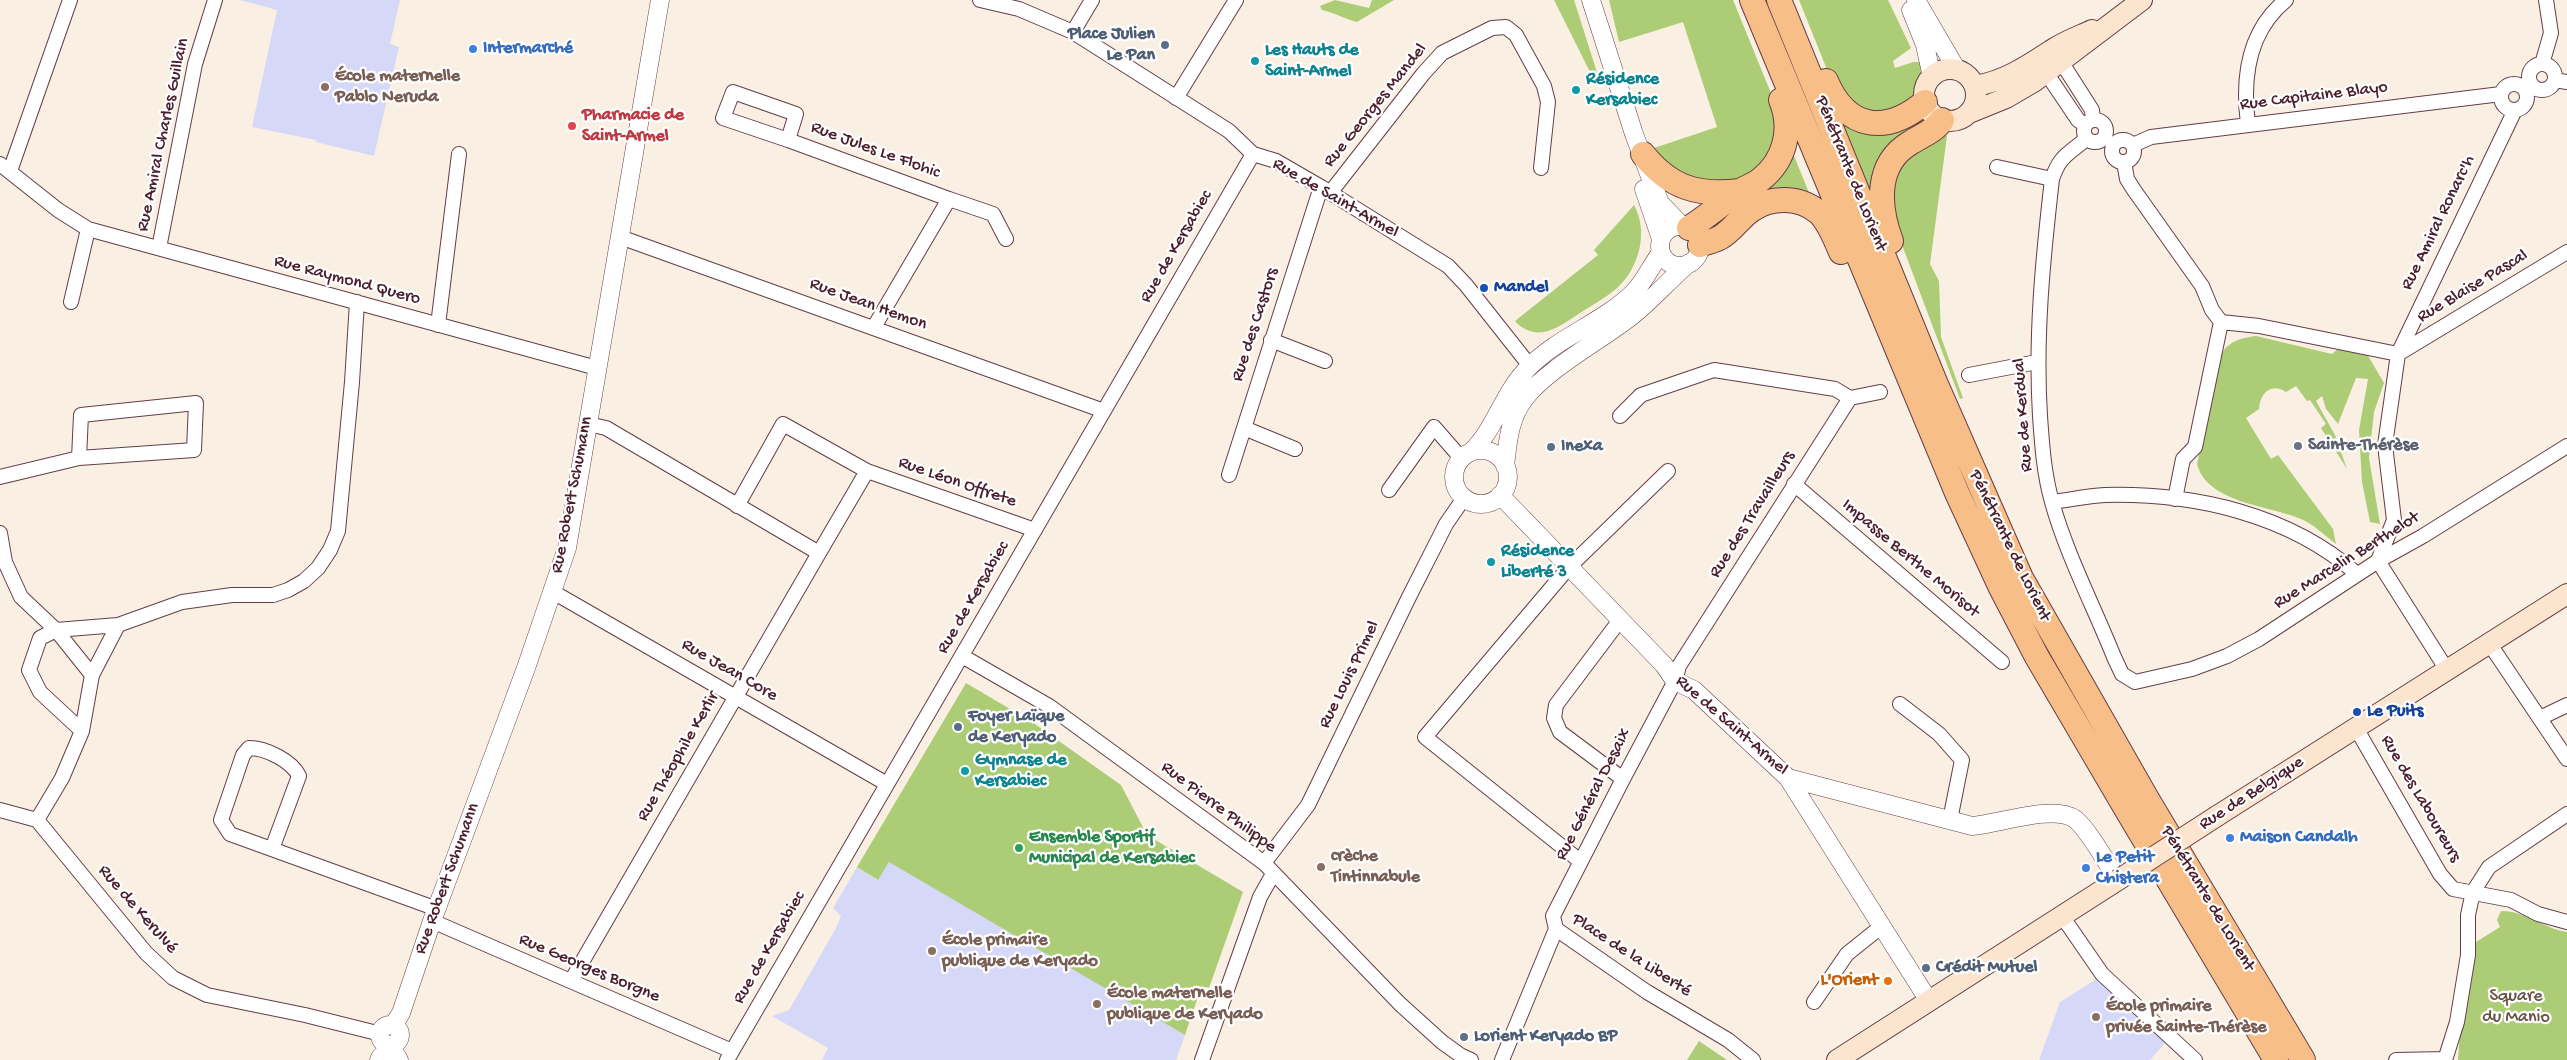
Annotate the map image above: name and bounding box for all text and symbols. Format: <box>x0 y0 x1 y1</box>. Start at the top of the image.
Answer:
place label: Place Julien Le Pan <box>1068 24 1155 66</box>
street label: Rue Amiral Charles Guillain <box>133 36 195 234</box>
place label: Intermarché <box>483 38 573 60</box>
marker: Place Julien Le Pan <box>1159 39 1171 51</box>
place label: Les Hauts de Saint-Armel <box>1265 40 1359 82</box>
street label: Rue Georges Mandel <box>1319 40 1433 172</box>
marker: Intermarché <box>467 43 479 55</box>
marker: Les Hauts de Saint-Armel <box>1249 55 1261 67</box>
place label: École maternelle Pablo Neruda <box>335 66 460 108</box>
place label: Résidence Kersabiec <box>1586 69 1659 112</box>
street label: Rue Capitaine Blayo <box>2239 77 2389 117</box>
marker: École maternelle Pablo Neruda <box>319 81 331 93</box>
marker: Résidence Kersabiec <box>1570 84 1582 96</box>
street label: Pénétrante de Lorient <box>1809 93 1891 255</box>
place label: Pharmacie de Saint-Armel <box>582 105 684 148</box>
street label: Rue Jules Le Flohic <box>807 118 943 184</box>
marker: Pharmacie de Saint-Armel <box>566 120 578 132</box>
street label: Rue Amiral Ronarc'h <box>2397 152 2481 294</box>
street label: Rue de Saint-Armel <box>1268 154 1402 244</box>
street label: Rue de Kersabiec <box>1136 187 1218 307</box>
street label: Rue Blaise Pascal <box>2414 245 2532 329</box>
street label: Rue Raymond Quero <box>271 251 423 311</box>
street label: Rue des Castors <box>1227 265 1285 385</box>
street label: Rue Jean Hemon <box>806 274 930 336</box>
place label: Mandel <box>1494 277 1549 299</box>
marker: Mandel <box>1478 282 1490 294</box>
street label: Rue de Kerdual <box>2009 357 2039 473</box>
street label: Rue Robert Schumann <box>547 415 599 575</box>
place label: Sainte-Thérèse <box>2308 435 2419 457</box>
place label: Inexa <box>1561 436 1603 458</box>
marker: Sainte-Thérèse <box>2292 440 2304 452</box>
marker: Inexa <box>1545 441 1557 453</box>
street label: Rue des Travailleurs <box>1705 447 1801 583</box>
street label: Rue Léon Offrete <box>895 453 1019 513</box>
street label: Pénétrante de Lorient <box>1963 467 2055 625</box>
street label: Impasse Berthe Morisot <box>1837 495 1983 623</box>
street label: Rue Marcelin Berthelot <box>2270 507 2424 615</box>
street label: Rue de Kersabiec <box>933 538 1015 658</box>
place label: Résidence Liberté 3 <box>1501 541 1574 584</box>
marker: Résidence Liberté 3 <box>1485 556 1497 568</box>
street label: Rue Louis Primel <box>1315 618 1385 732</box>
street label: Rue Jean Core <box>677 635 781 707</box>
street label: Rue de Saint-Armel <box>1670 671 1792 781</box>
street label: Rue Théophile Kerlir <box>633 688 725 826</box>
place label: Le Puits <box>2367 701 2423 723</box>
place label: Foyer Laïque de Keryado <box>968 706 1064 749</box>
marker: Le Puits <box>2351 706 2363 718</box>
marker: Foyer Laïque de Keryado <box>952 721 964 733</box>
street label: Rue Général Desaix <box>1551 725 1637 865</box>
street label: Rue des Laboureurs <box>2375 732 2465 866</box>
place label: Gymnase de Kersabiec <box>975 750 1067 792</box>
street label: Rue de Belgique <box>2196 752 2308 836</box>
street label: Rue Pierre Philippe <box>1156 757 1280 859</box>
marker: Gymnase de Kersabiec <box>959 765 971 777</box>
street label: Rue Robert Schumann <box>411 800 485 958</box>
street label: Pénétrante de Lorient <box>2155 822 2259 976</box>
place label: Ensemble Sportif Municipal de Kersabiec <box>1029 827 1195 870</box>
place label: Maison Candalh <box>2240 827 2358 849</box>
marker: Maison Candalh <box>2224 832 2236 844</box>
marker: Ensemble Sportif Municipal de Kersabiec <box>1013 842 1025 854</box>
place label: crèche Tintinnabule <box>1331 846 1420 889</box>
place label: Le Petit Chistera <box>2096 847 2159 890</box>
street label: Rue de Kerulvé <box>93 861 181 959</box>
marker: crèche Tintinnabule <box>1315 861 1327 873</box>
marker: Le Petit Chistera <box>2080 862 2092 874</box>
street label: Rue de Kersabiec <box>729 888 811 1008</box>
street label: Place de la Liberté <box>1567 909 1695 1003</box>
street label: Rue Georges Borgne <box>515 930 663 1008</box>
place label: École primaire publique de Keryado <box>942 930 1098 972</box>
marker: École primaire publique de Keryado <box>926 945 938 957</box>
place label: Crédit Mutuel <box>1936 957 2037 979</box>
marker: Crédit Mutuel <box>1920 962 1932 974</box>
place label: L'Orient <box>1821 970 1878 992</box>
marker: L'Orient <box>1882 975 1894 987</box>
place label: École maternelle publique de Keryado <box>1107 983 1263 1026</box>
park label: Square du Manio <box>2482 986 2550 1028</box>
place label: École primaire privée Sainte-Thérèse <box>2106 996 2266 1038</box>
marker: École maternelle publique de Keryado <box>1091 998 1103 1010</box>
marker: École primaire privée Sainte-Thérèse <box>2090 1011 2102 1023</box>
place label: Lorient Keryado BP <box>1474 1026 1617 1048</box>
marker: Lorient Keryado BP <box>1458 1031 1470 1043</box>

